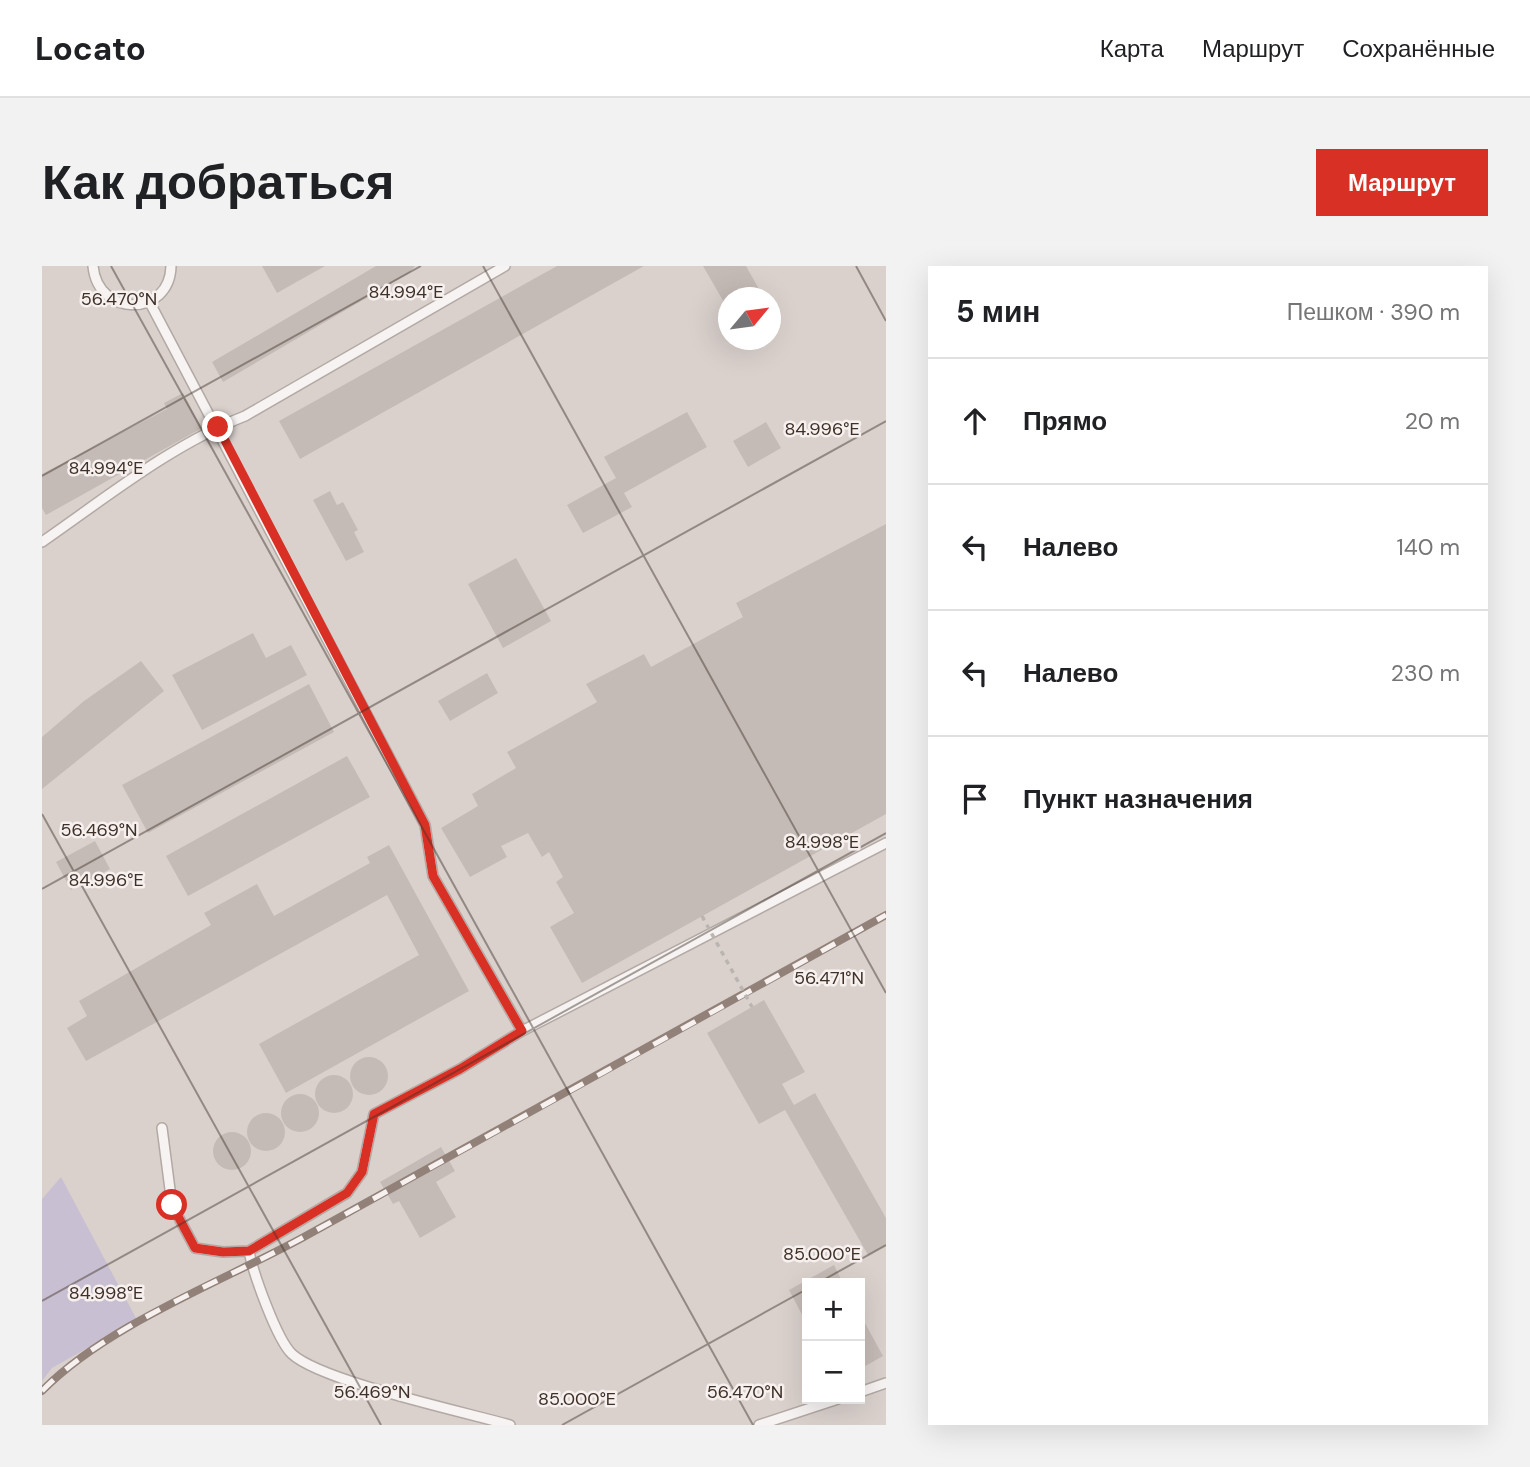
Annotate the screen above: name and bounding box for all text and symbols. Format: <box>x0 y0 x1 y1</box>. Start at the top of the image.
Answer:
text: Locato <box>35 27 146 70</box>
text: Карта <box>1100 33 1164 64</box>
text: Маршрут <box>1202 33 1304 64</box>
text: Сохранённые <box>1342 33 1495 64</box>
button: Маршрут <box>1316 149 1488 216</box>
text: Как добраться <box>42 150 394 214</box>
text: 84.994°E <box>369 280 443 304</box>
text: 56.470°N <box>81 287 157 311</box>
north arrow <box>718 287 781 350</box>
text: 5 мин <box>956 292 1040 331</box>
text: Пешком · 390 m <box>1287 297 1460 327</box>
icon: ahead <box>956 402 994 440</box>
text: Прямо <box>1023 404 1107 438</box>
text: 20 m <box>1405 406 1460 436</box>
route end <box>202 411 233 442</box>
text: 84.996°E <box>784 417 860 441</box>
text: 84.994°E <box>69 456 143 480</box>
icon: left <box>956 528 994 566</box>
text: Налево <box>1023 530 1118 564</box>
text: 140 m <box>1397 532 1460 562</box>
icon: left <box>956 654 994 692</box>
text: Налево <box>1023 656 1118 690</box>
text: 230 m <box>1391 658 1460 688</box>
icon: arrive <box>956 780 994 818</box>
text: Пункт назначения <box>1023 782 1253 816</box>
text: 56.469°N <box>61 818 137 842</box>
text: 84.998°E <box>785 830 859 854</box>
text: 84.996°E <box>68 868 144 892</box>
text: 56.471°N <box>794 966 864 990</box>
route start <box>156 1189 187 1220</box>
text: 85.000°E <box>783 1242 861 1266</box>
map controls <box>802 1278 865 1404</box>
button: + <box>802 1278 865 1341</box>
text: 84.998°E <box>69 1281 143 1305</box>
button: − <box>802 1341 865 1404</box>
text: 56.469°N <box>334 1380 410 1404</box>
text: 56.470°N <box>707 1380 783 1404</box>
text: 85.000°E <box>538 1387 616 1411</box>

